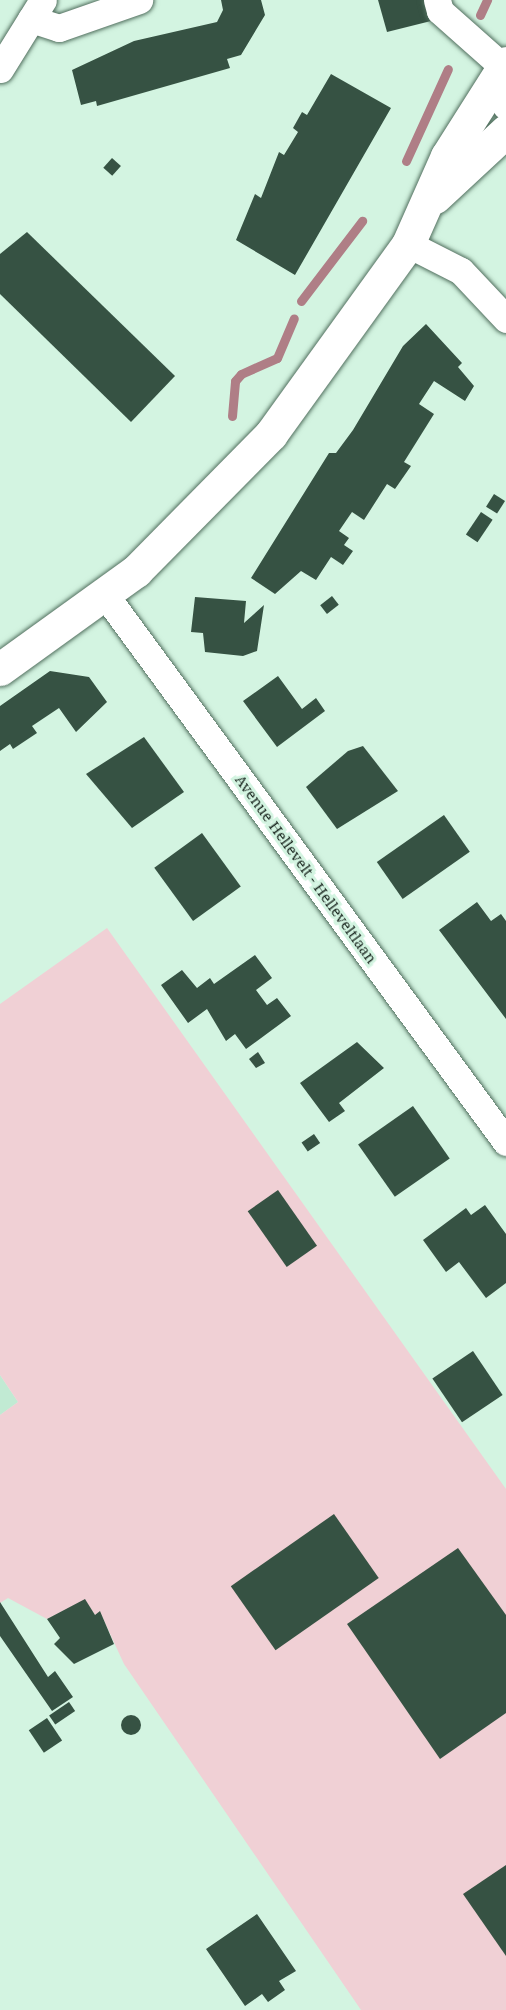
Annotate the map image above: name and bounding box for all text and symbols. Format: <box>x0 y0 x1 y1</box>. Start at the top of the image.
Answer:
street label: Avenue Hellevelt - Helleveltlaan <box>231 771 381 967</box>

